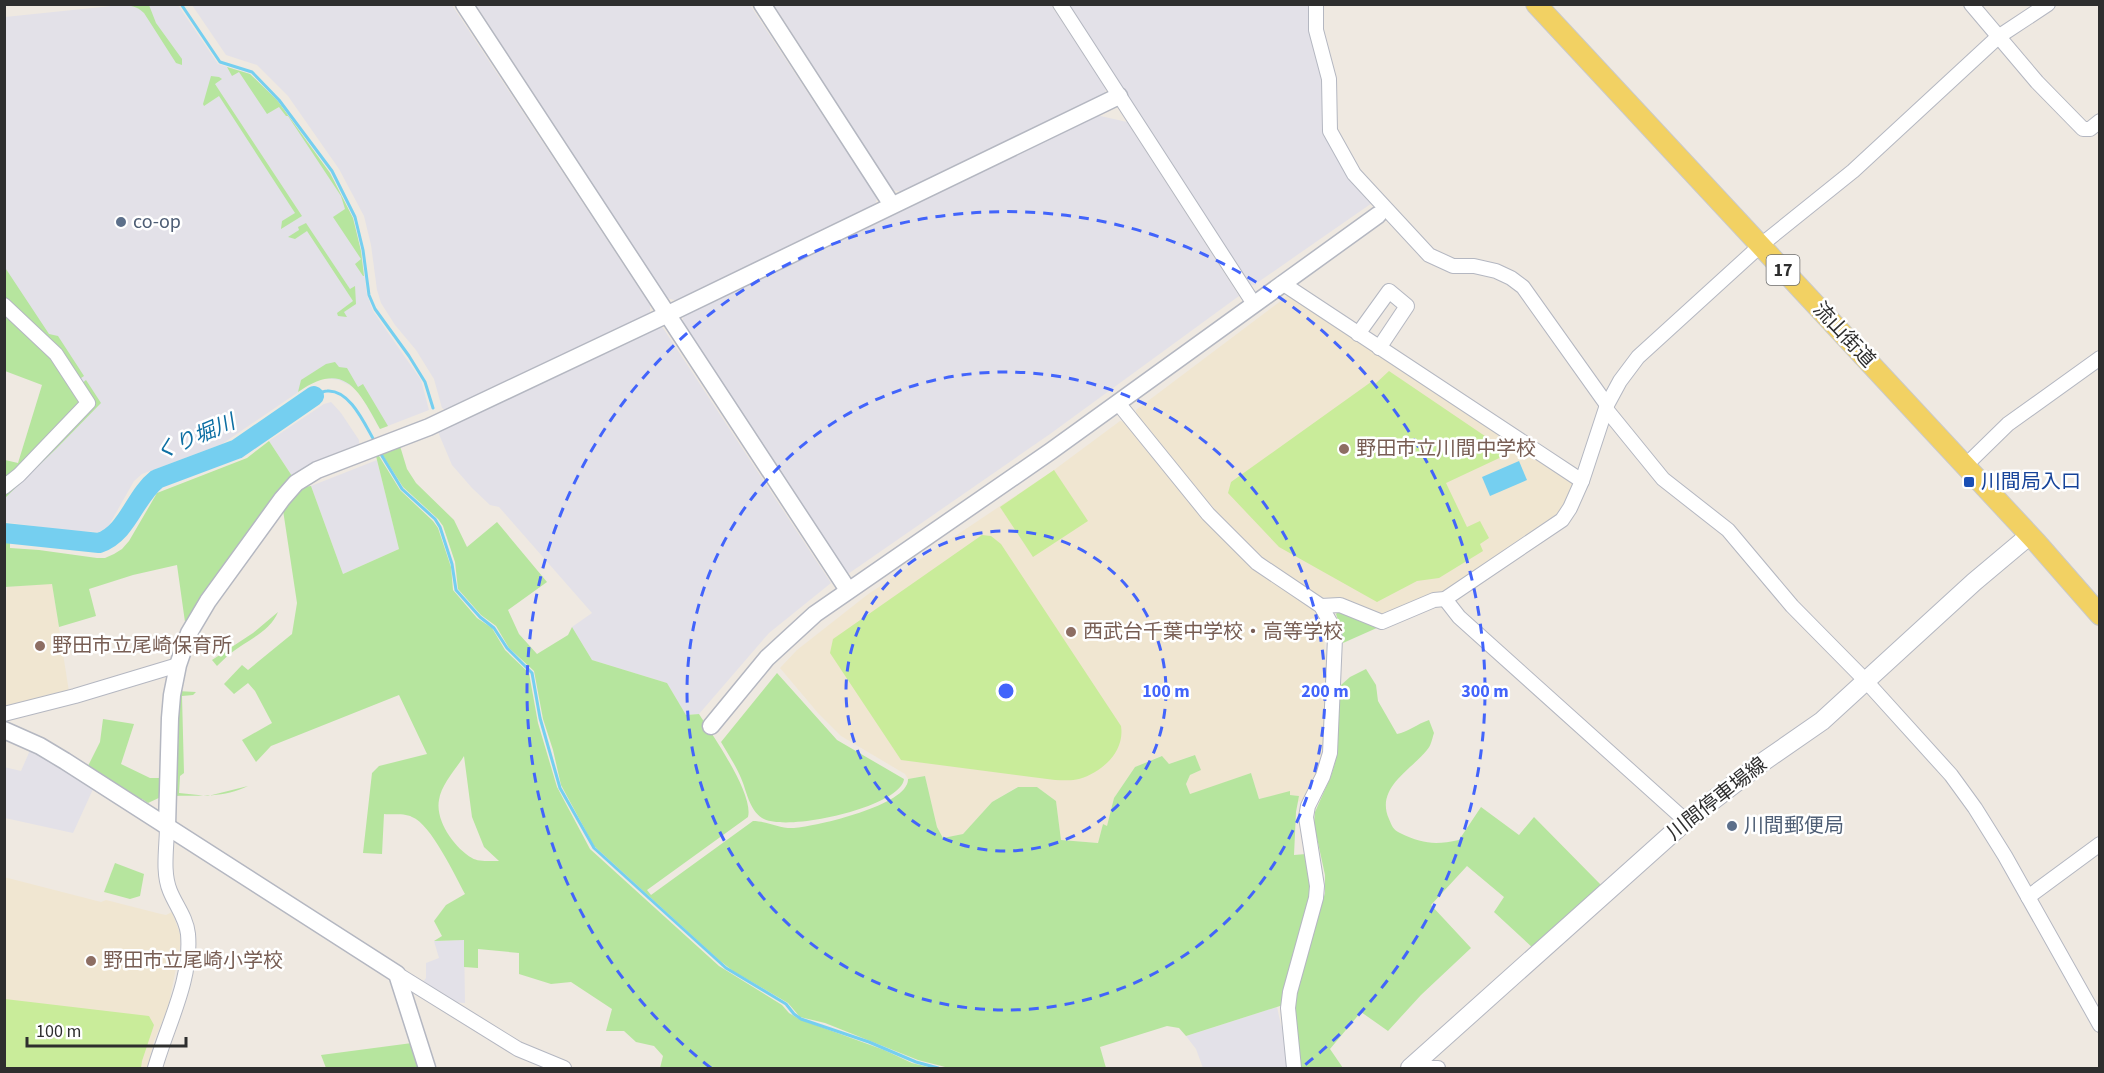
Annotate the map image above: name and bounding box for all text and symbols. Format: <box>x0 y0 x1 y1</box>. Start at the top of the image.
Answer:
place label: co-op <box>133 208 181 236</box>
marker: co-op <box>114 215 128 229</box>
road number: 17 <box>1766 255 1800 285</box>
street label: 流山街道 <box>1806 296 1882 374</box>
water label: くり堀川 <box>150 406 241 467</box>
place label: 野田市立川間中学校 <box>1356 435 1536 463</box>
marker: 野田市立川間中学校 <box>1337 442 1351 456</box>
place label: 川間局入口 <box>1981 468 2081 496</box>
marker: 川間局入口 <box>1962 475 1976 489</box>
place label: 西武台千葉中学校・高等学校 <box>1083 618 1343 646</box>
marker: 西武台千葉中学校・高等学校 <box>1064 625 1078 639</box>
place label: 野田市立尾崎保育所 <box>52 632 232 660</box>
marker: 野田市立尾崎保育所 <box>33 639 47 653</box>
text: 100 m <box>1142 679 1190 704</box>
text: 200 m <box>1301 679 1349 704</box>
text: 300 m <box>1461 679 1509 704</box>
centre of rings <box>996 681 1016 701</box>
street label: 川間停車場線 <box>1661 751 1773 847</box>
place label: 川間郵便局 <box>1744 812 1844 840</box>
marker: 川間郵便局 <box>1725 819 1739 833</box>
place label: 野田市立尾崎小学校 <box>103 947 283 975</box>
marker: 野田市立尾崎小学校 <box>84 954 98 968</box>
scale bar <box>27 1010 186 1048</box>
text: 100 m <box>36 1019 81 1044</box>

